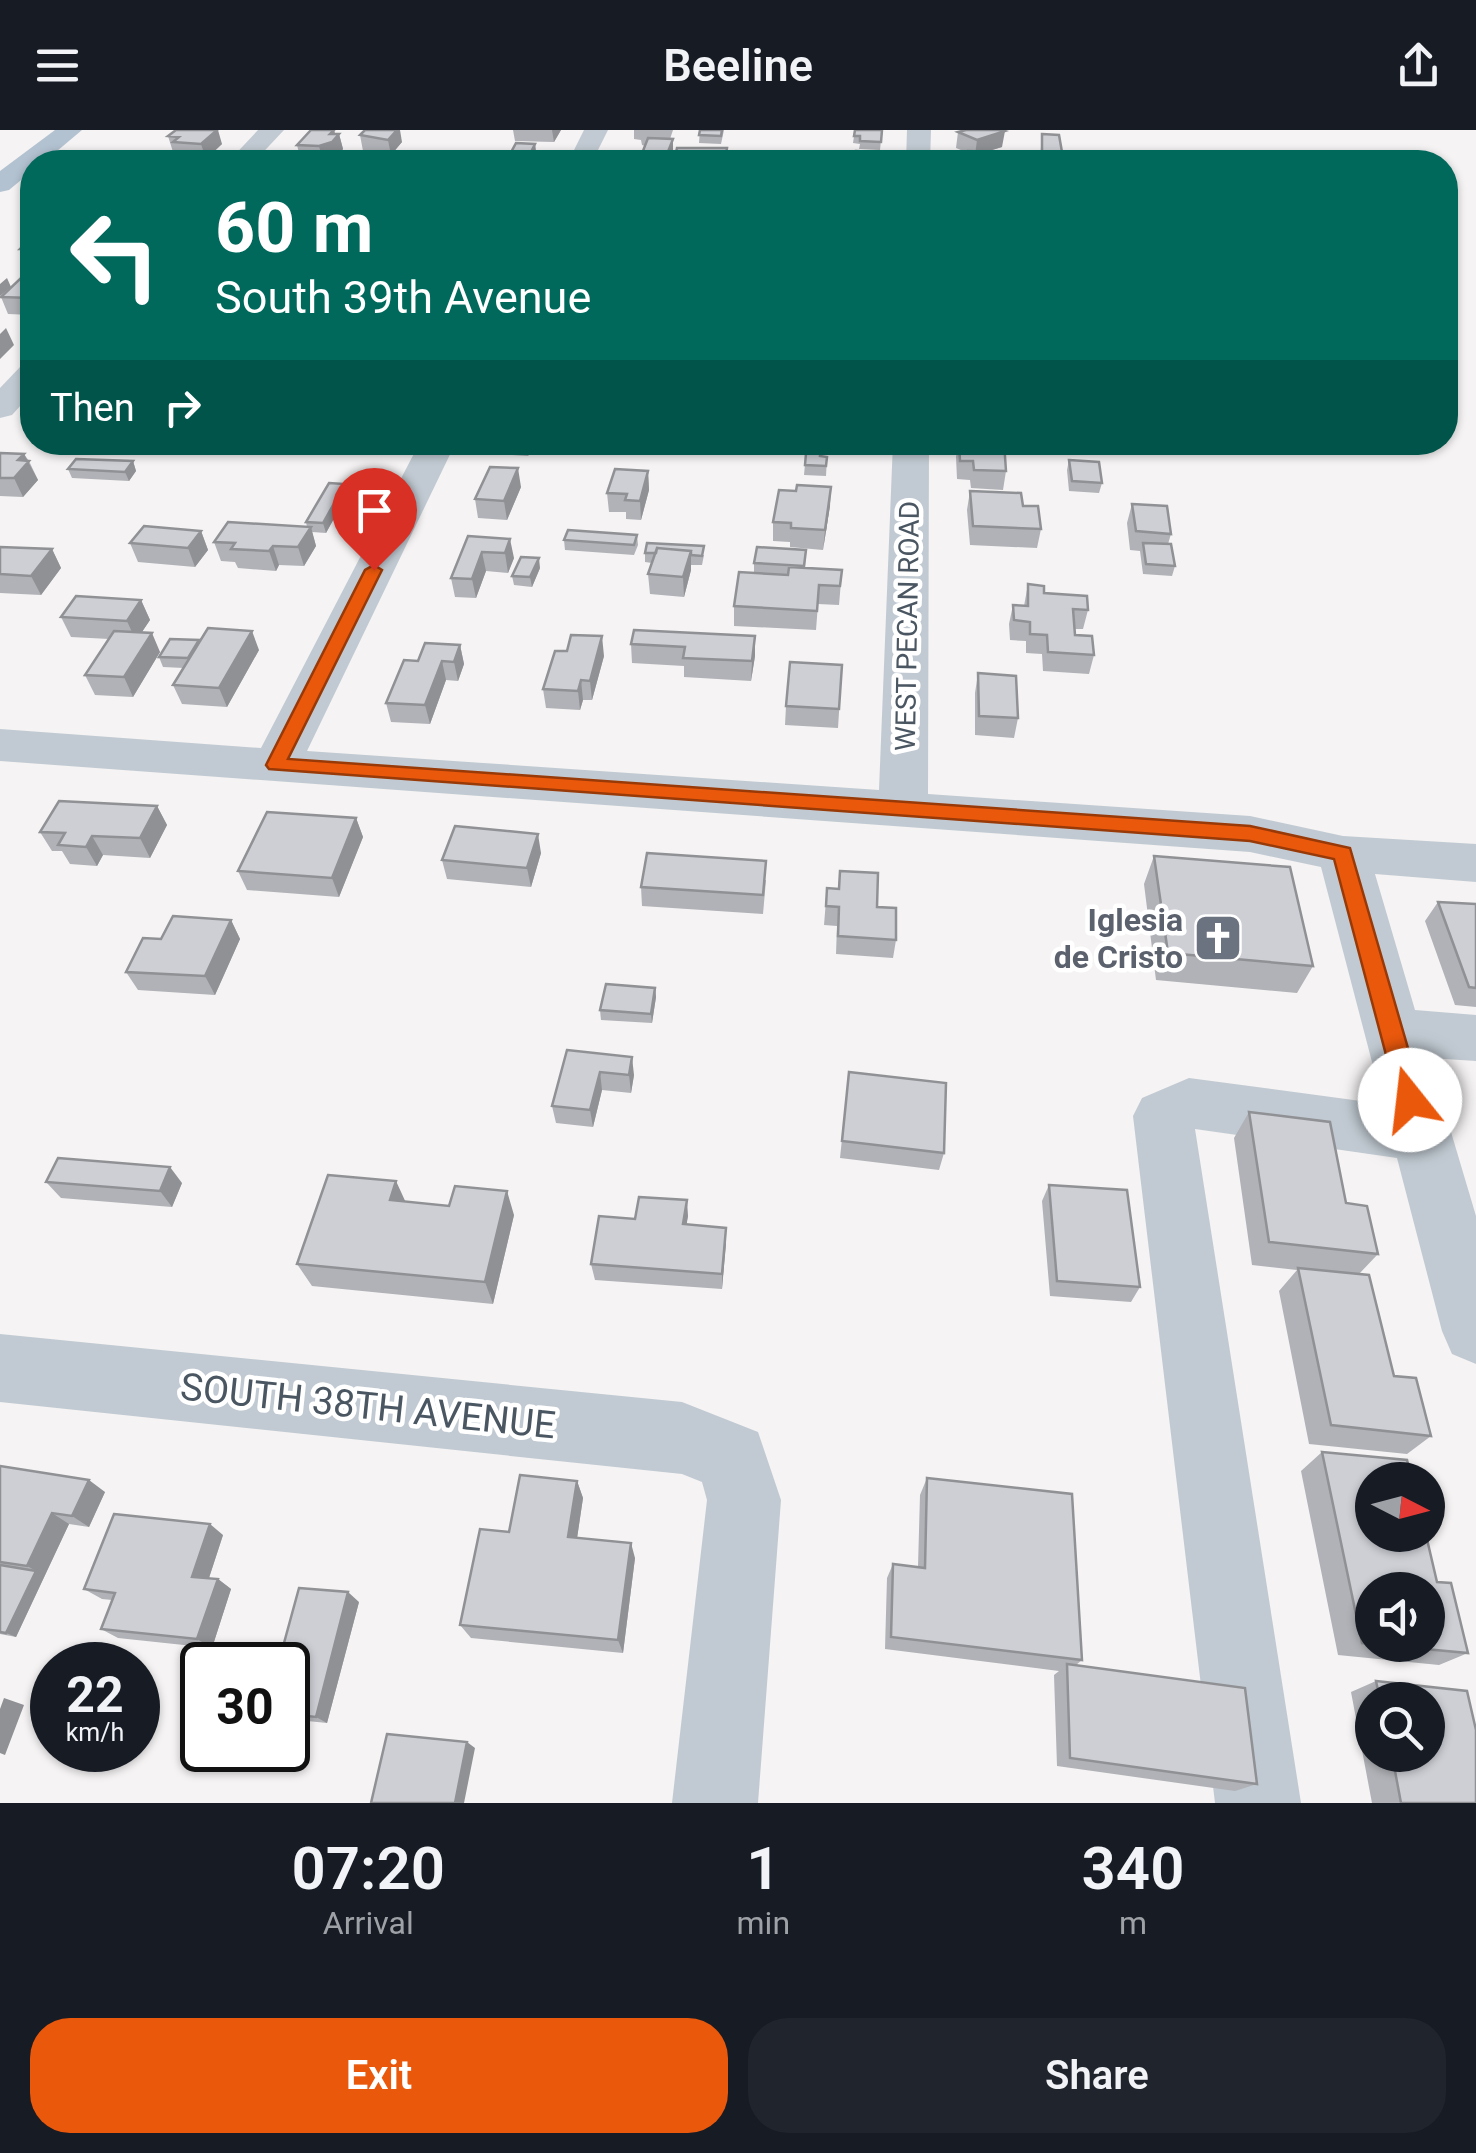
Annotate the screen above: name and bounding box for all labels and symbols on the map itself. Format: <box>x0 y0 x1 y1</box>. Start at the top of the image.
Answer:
pin <box>332 468 417 571</box>
street label: WEST PECAN ROAD <box>889 501 926 751</box>
place label: Iglesia de Cristo <box>1054 901 1183 976</box>
church icon: Iglesia de Cristo <box>1192 912 1244 964</box>
position arrow <box>1358 1048 1462 1152</box>
street label: SOUTH 38TH AVENUE <box>178 1364 558 1448</box>
north arrow <box>1355 1462 1445 1552</box>
speed limit sign: 30 <box>180 1642 310 1772</box>

